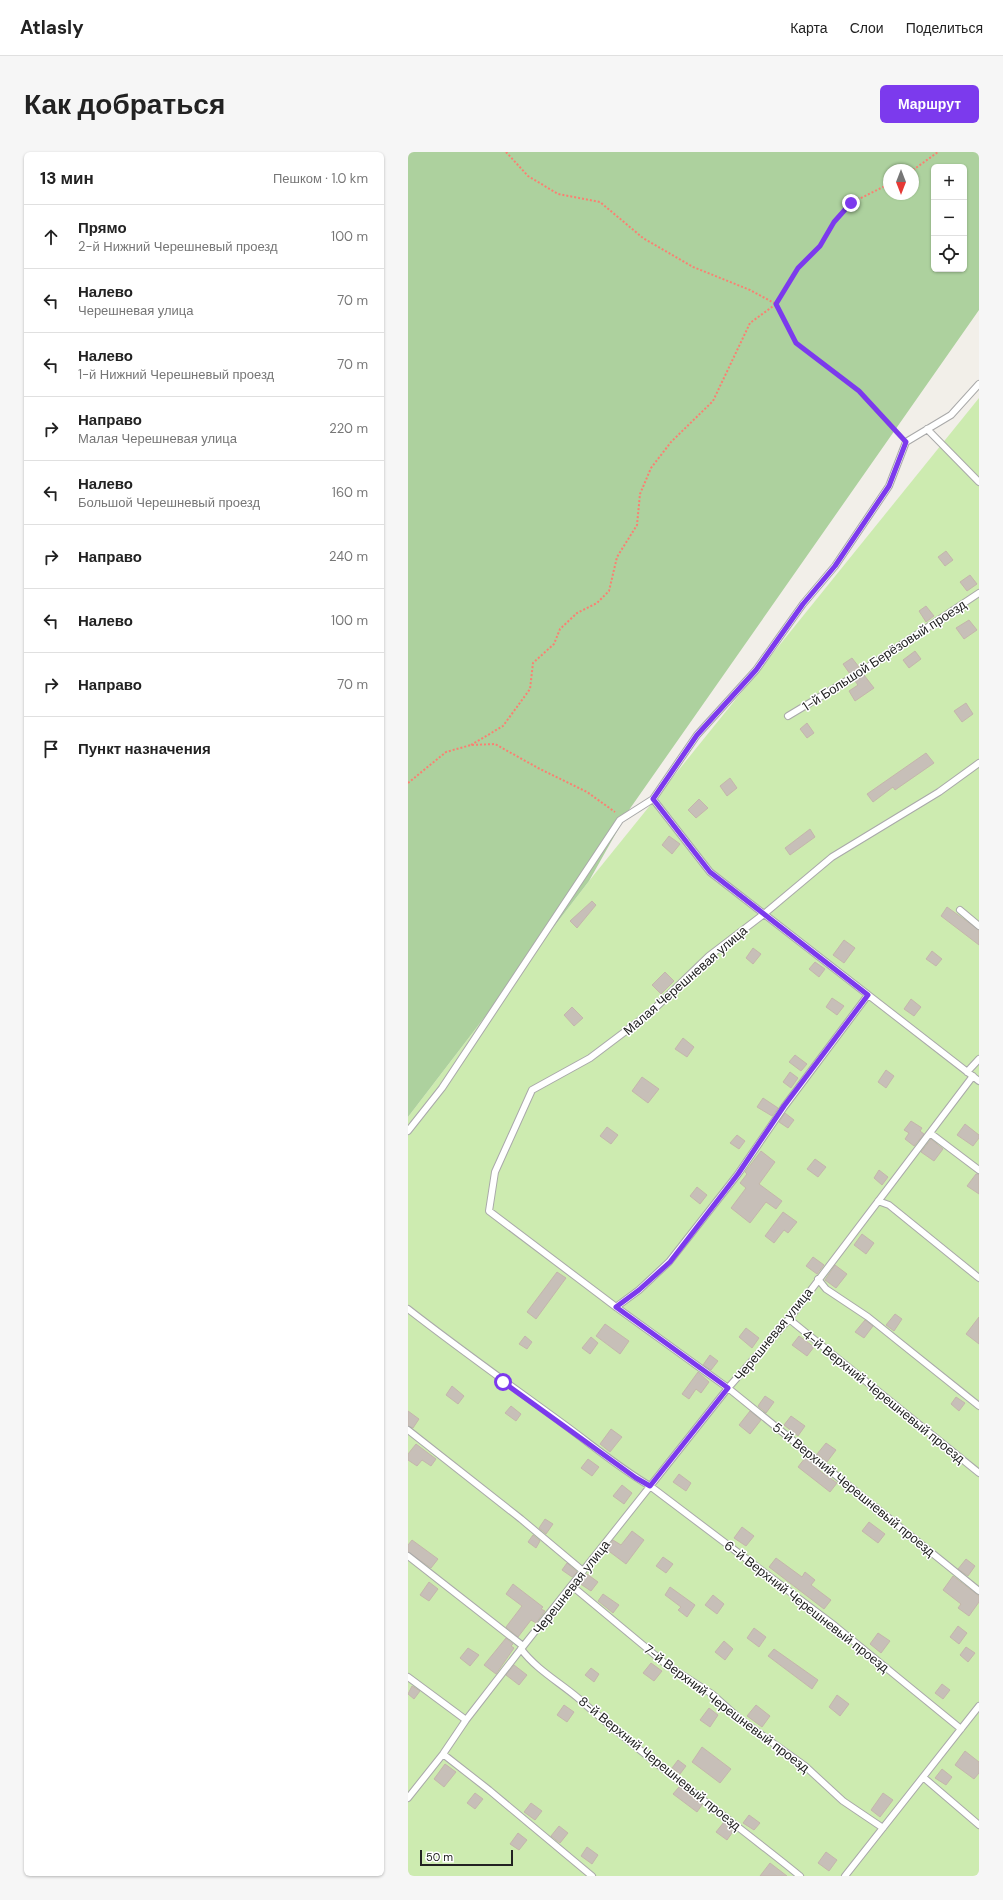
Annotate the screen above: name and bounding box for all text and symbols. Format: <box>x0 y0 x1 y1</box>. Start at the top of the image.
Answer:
text: Atlasly <box>20 15 84 40</box>
text: Карта <box>790 19 828 37</box>
text: Слои <box>850 19 884 37</box>
text: Поделиться <box>906 19 983 37</box>
button: Маршрут <box>880 85 979 123</box>
text: Как добраться <box>24 86 225 123</box>
north arrow <box>883 164 919 200</box>
map controls <box>931 164 967 272</box>
button: + <box>931 164 967 200</box>
text: 13 мин <box>40 167 94 189</box>
text: Пешком · 1.0 km <box>273 170 368 187</box>
route end <box>842 194 860 212</box>
button: − <box>931 200 967 236</box>
text: Прямо <box>78 218 127 238</box>
icon: ahead <box>40 226 62 248</box>
text: 100 m <box>331 228 368 245</box>
button: locate <box>931 236 967 272</box>
text: 2-й Нижний Черешневый проезд <box>78 238 278 255</box>
text: Налево <box>78 282 133 302</box>
icon: left <box>40 290 62 312</box>
text: 70 m <box>337 292 368 309</box>
text: Черешневая улица <box>78 302 193 319</box>
text: Налево <box>78 346 133 366</box>
icon: left <box>40 354 62 376</box>
text: 70 m <box>337 356 368 373</box>
text: 1-й Нижний Черешневый проезд <box>78 366 274 383</box>
text: Направо <box>78 410 142 430</box>
icon: right <box>40 418 62 440</box>
text: 220 m <box>329 420 368 437</box>
text: Малая Черешневая улица <box>78 430 237 447</box>
text: Налево <box>78 474 133 494</box>
icon: left <box>40 482 62 504</box>
text: 160 m <box>332 484 368 501</box>
text: Большой Черешневый проезд <box>78 494 260 511</box>
icon: right <box>40 546 62 568</box>
text: Направо <box>78 547 142 567</box>
text: 240 m <box>329 548 368 565</box>
street label: 1-й Большой Берёзовый проезд <box>799 596 970 715</box>
icon: left <box>40 610 62 632</box>
text: Налево <box>78 611 133 631</box>
text: 100 m <box>331 612 368 629</box>
icon: right <box>40 674 62 696</box>
text: Направо <box>78 675 142 695</box>
text: 70 m <box>337 676 368 693</box>
icon: arrive <box>40 738 62 760</box>
text: Пункт назначения <box>78 739 211 759</box>
street label: Малая Черешневая улица <box>620 921 751 1039</box>
street label: Черешневая улица <box>730 1284 817 1385</box>
street label: 4-й Верхний Черешневый проезд <box>799 1326 969 1467</box>
route start <box>494 1373 512 1391</box>
street label: 5-й Верхний Черешневый проезд <box>769 1419 939 1561</box>
street label: Черешневая улица <box>529 1536 614 1638</box>
street label: 6-й Верхний Черешневый проезд <box>721 1537 893 1676</box>
street label: 7-й Верхний Черешневый проезд <box>641 1641 813 1776</box>
street label: 8-й Верхний Черешневый проезд <box>575 1693 745 1834</box>
scale bar <box>420 1848 513 1867</box>
text: 50 m <box>426 1850 453 1864</box>

